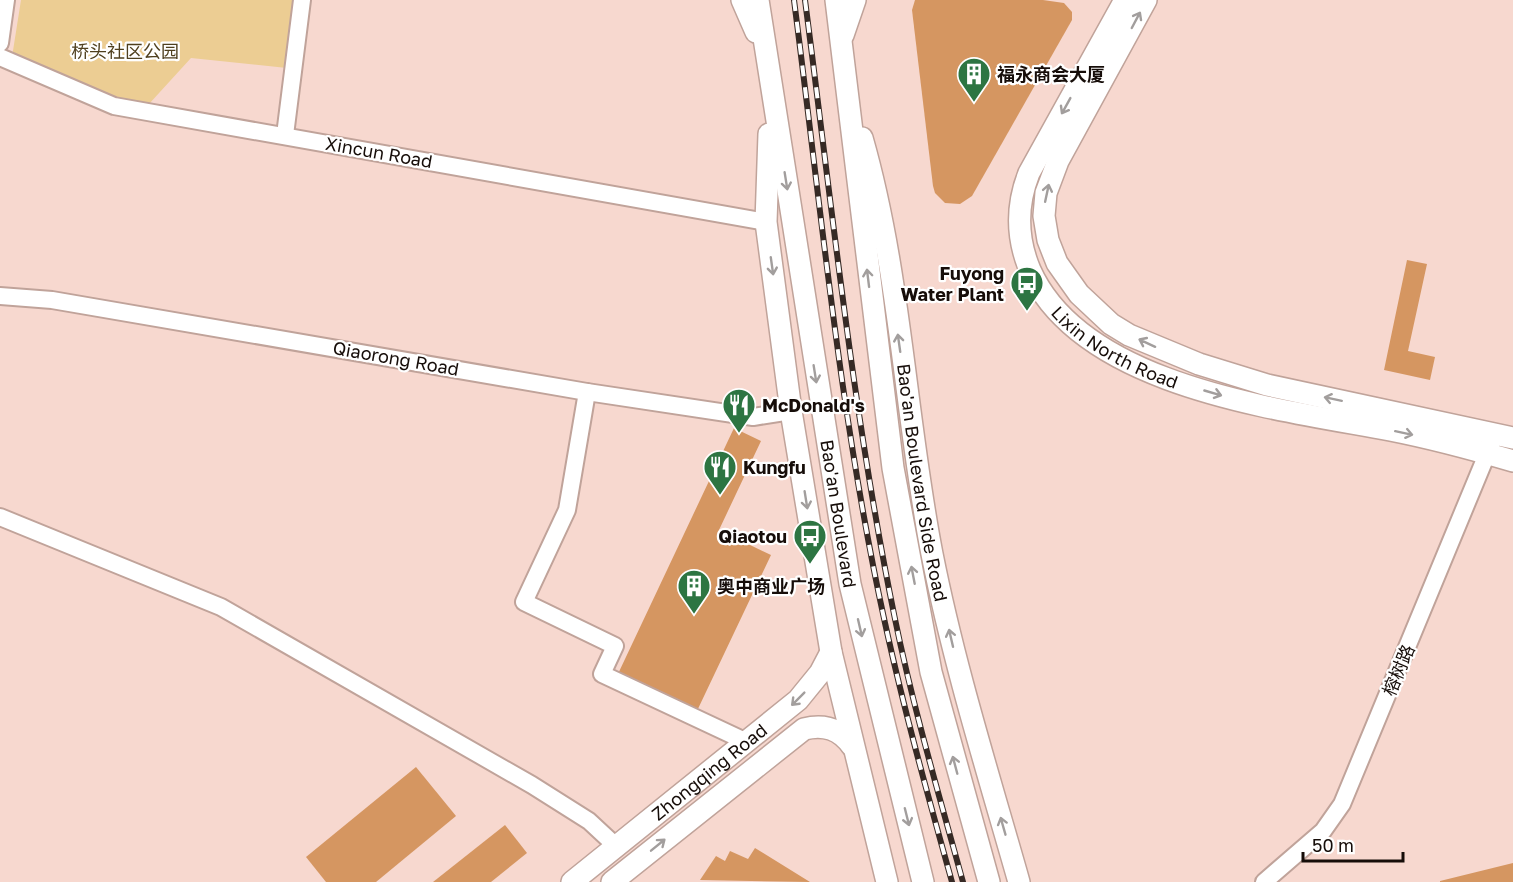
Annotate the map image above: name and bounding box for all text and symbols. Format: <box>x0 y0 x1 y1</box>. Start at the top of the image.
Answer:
one-way arrow <box>1131 11 1142 29</box>
park label: 桥头社区公园 <box>71 40 179 62</box>
building icon: 福永商会大厦 <box>956 56 992 103</box>
place label: 福永商会大厦 <box>997 63 1105 85</box>
one-way arrow <box>1060 97 1072 114</box>
street label: Xincun Road <box>324 132 434 172</box>
one-way arrow <box>780 171 791 191</box>
one-way arrow <box>1042 183 1053 203</box>
one-way arrow <box>766 256 777 275</box>
place label: Fuyong Water Plant <box>901 262 1004 305</box>
bus stop icon: Fuyong Water Plant <box>1009 265 1045 312</box>
one-way arrow <box>862 269 873 289</box>
street label: Lixin North Road <box>1047 301 1181 393</box>
one-way arrow <box>894 333 905 353</box>
street label: Qiaorong Road <box>331 336 461 380</box>
one-way arrow <box>1138 337 1156 349</box>
street label: Bao'an Boulevard Side Road <box>893 362 953 604</box>
one-way arrow <box>810 364 821 384</box>
restaurant icon: McDonald's <box>721 387 757 434</box>
one-way arrow <box>1203 388 1222 399</box>
one-way arrow <box>1324 393 1343 404</box>
place label: McDonald's <box>762 394 865 416</box>
one-way arrow <box>1394 428 1413 439</box>
street label: Bao'an Boulevard <box>816 438 861 589</box>
restaurant icon: Kungfu <box>702 449 738 496</box>
place label: Kungfu <box>743 456 806 478</box>
one-way arrow <box>801 490 812 510</box>
bus stop icon: Qiaotou <box>792 518 828 565</box>
place label: Qiaotou <box>718 525 787 547</box>
one-way arrow <box>907 566 918 585</box>
building icon: 奥中商业广场 <box>676 568 712 615</box>
place label: 奥中商业广场 <box>717 575 825 597</box>
one-way arrow <box>854 618 866 637</box>
one-way arrow <box>945 629 957 648</box>
street label: 榕树路 <box>1377 641 1419 699</box>
one-way arrow <box>791 692 806 707</box>
street label: Zhongqing Road <box>647 719 771 825</box>
one-way arrow <box>949 756 961 775</box>
one-way arrow <box>901 808 913 827</box>
one-way arrow <box>997 817 1008 836</box>
scale bar <box>1303 825 1404 863</box>
text: 50 m <box>1312 834 1354 856</box>
one-way arrow <box>649 839 665 852</box>

